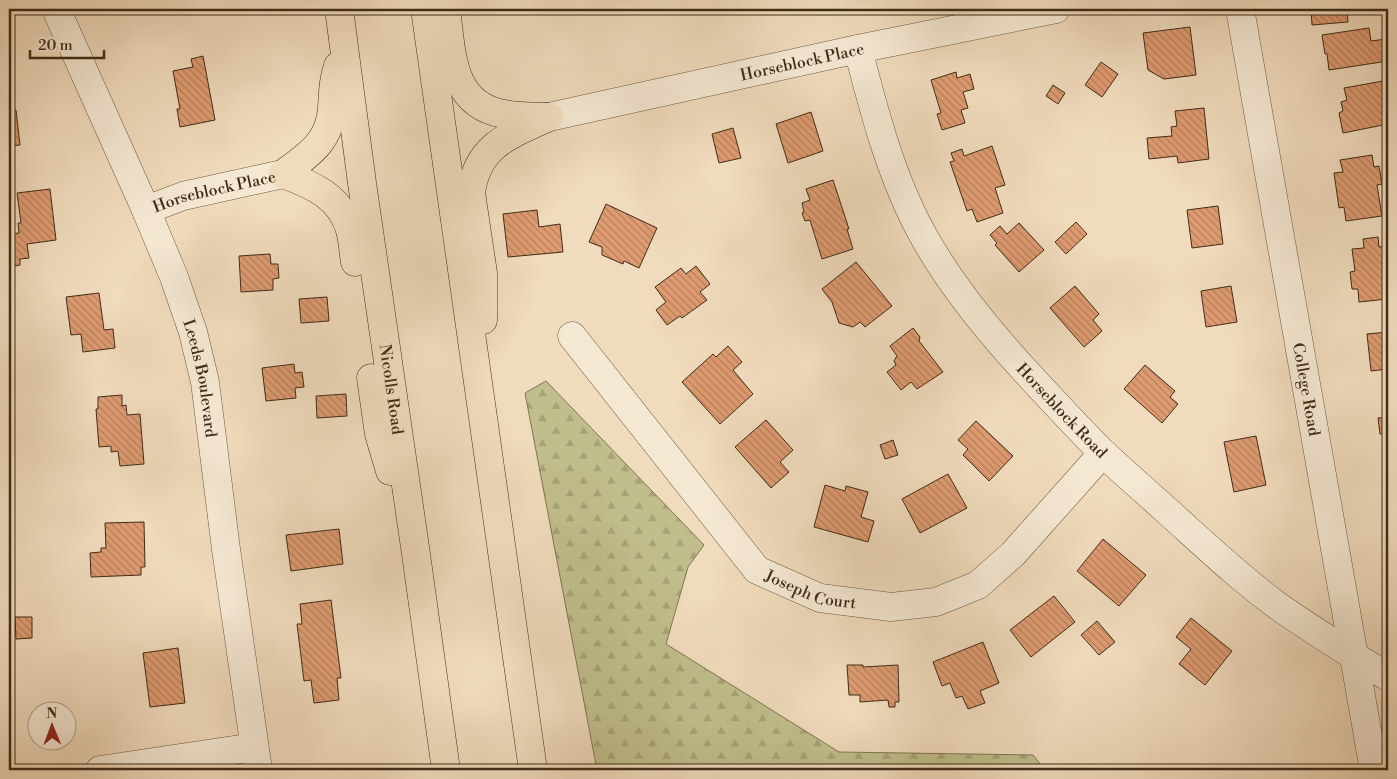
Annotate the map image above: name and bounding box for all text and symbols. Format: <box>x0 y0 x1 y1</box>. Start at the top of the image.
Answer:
scale bar <box>30 28 104 60</box>
text: 20 m <box>38 36 73 55</box>
street label: Horseblock Place <box>738 39 866 86</box>
street label: Horseblock Place <box>150 167 278 218</box>
street label: Leeds Boulevard <box>178 317 221 439</box>
street label: College Road <box>1288 341 1324 437</box>
street label: Nicolls Road <box>375 343 408 436</box>
street label: Horseblock Road <box>1012 359 1111 463</box>
street label: Joseph Court <box>761 565 858 614</box>
north arrow <box>28 702 78 752</box>
text: N <box>46 705 57 723</box>

